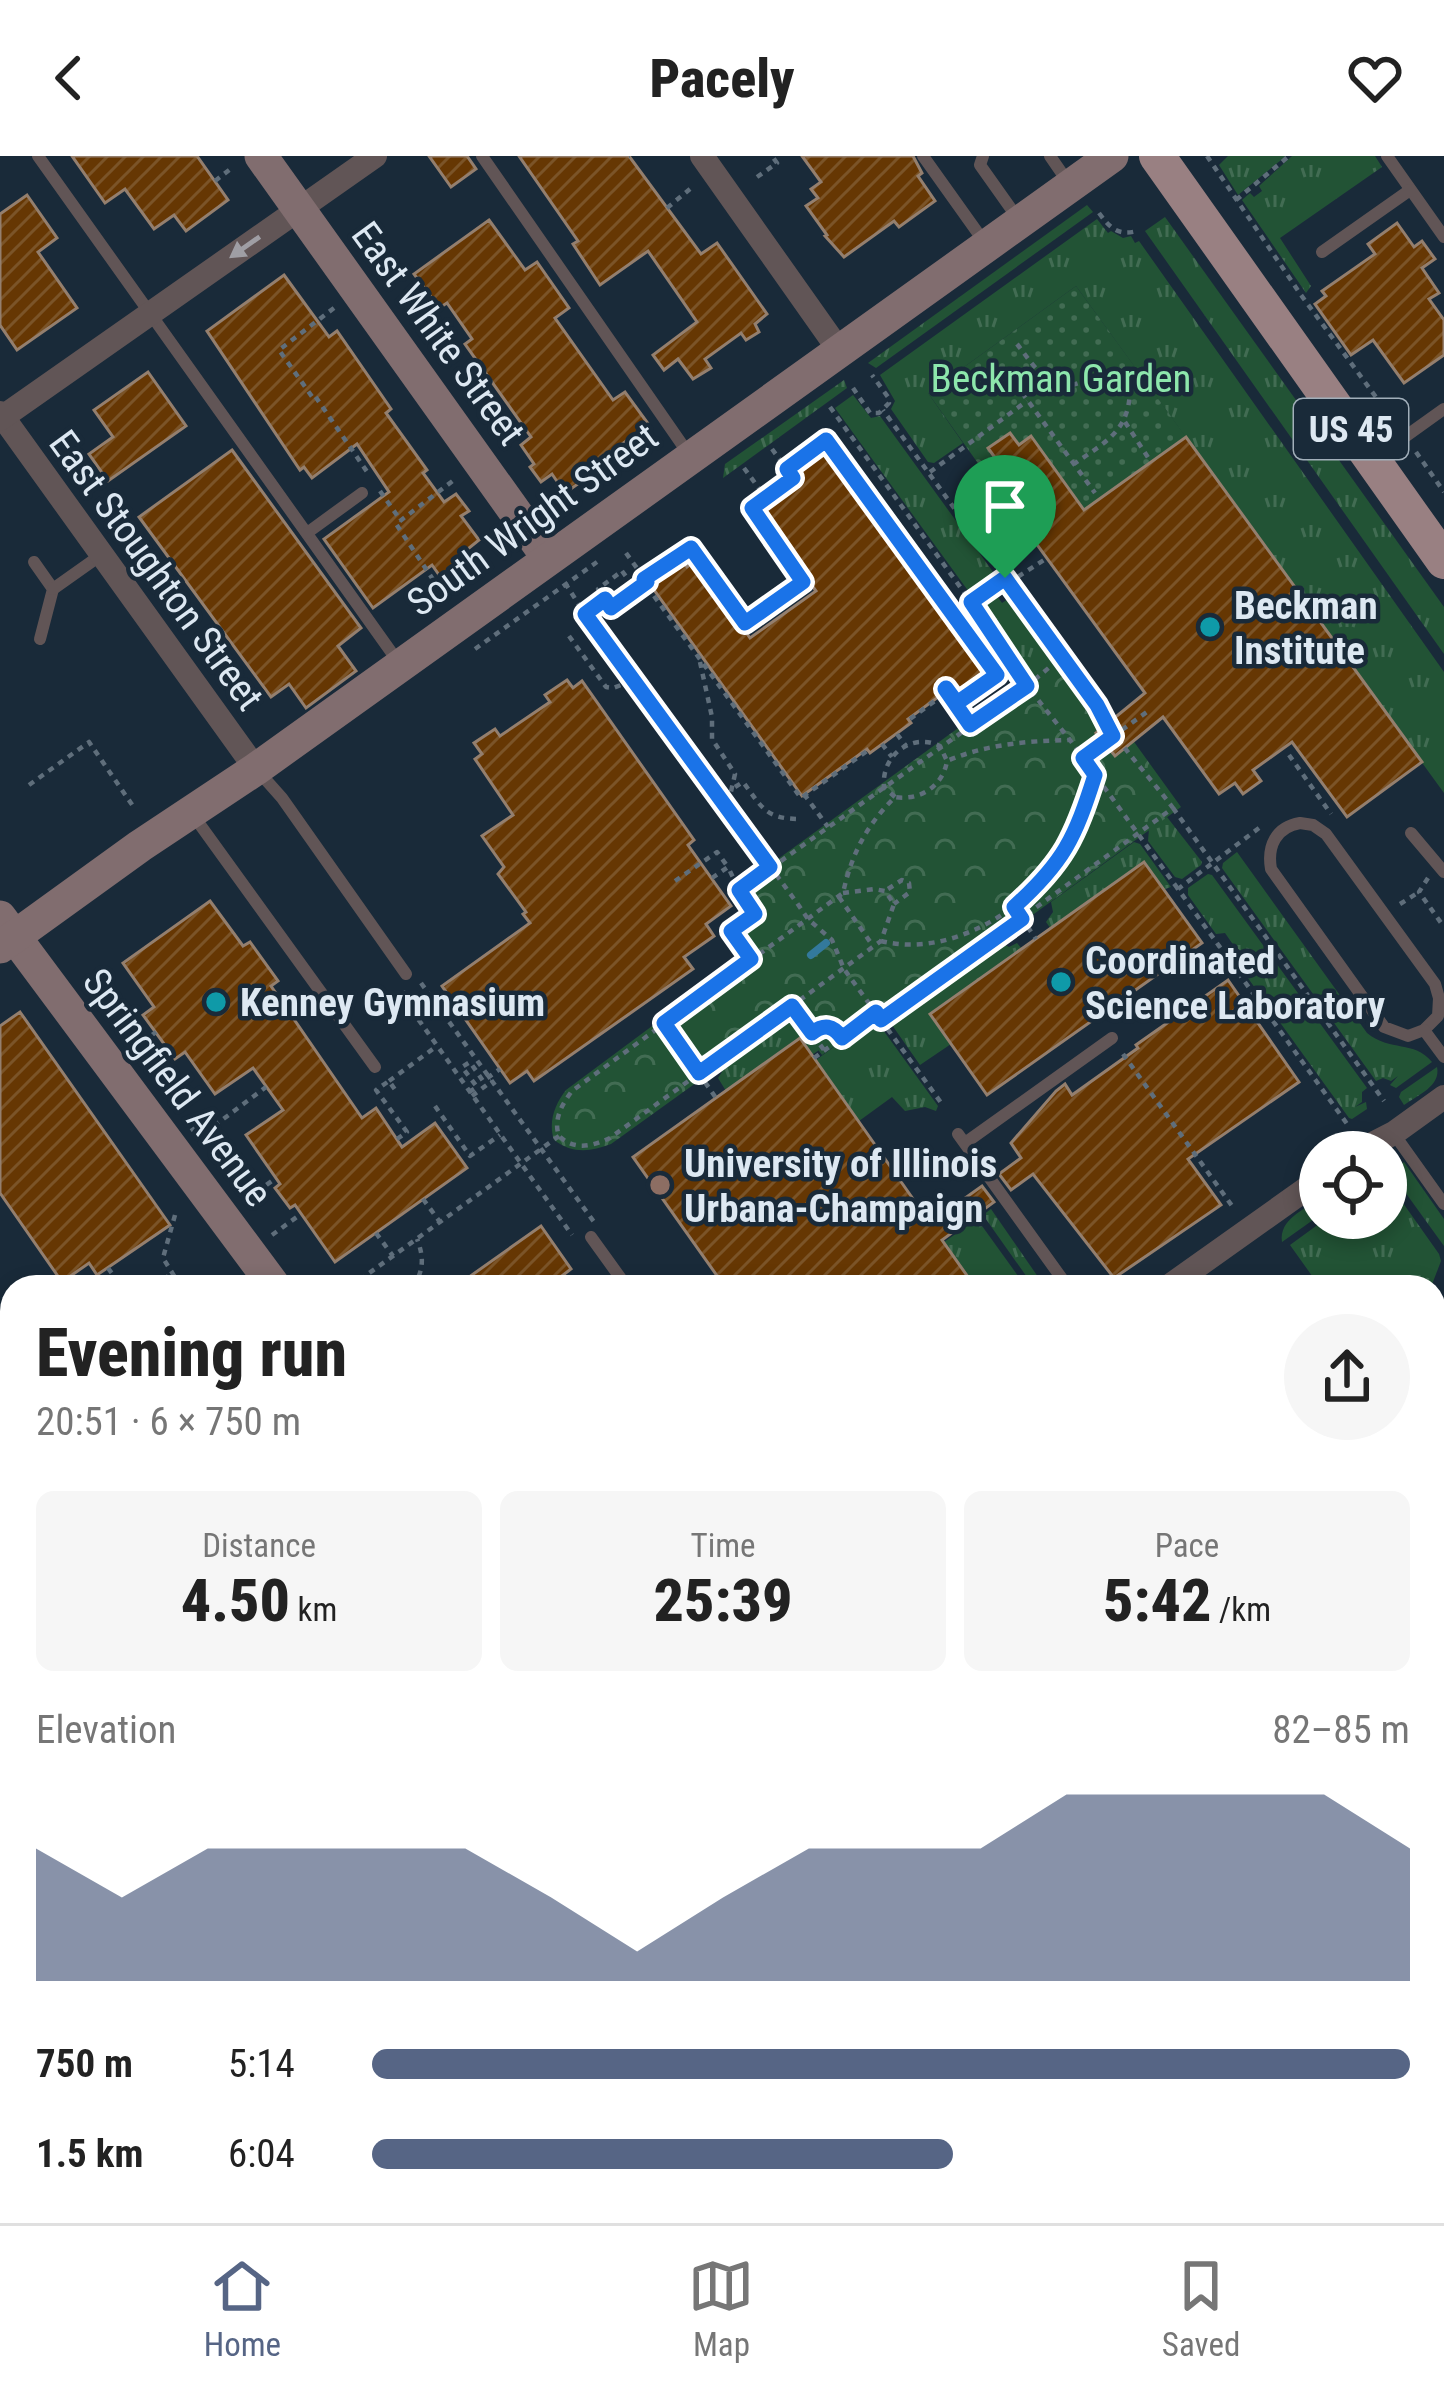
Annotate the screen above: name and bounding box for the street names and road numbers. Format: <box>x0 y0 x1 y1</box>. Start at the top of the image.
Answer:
street label: East White Street <box>342 213 534 454</box>
road number: US 45 <box>1294 399 1408 459</box>
street label: South Wright Street <box>398 414 667 626</box>
street label: East Stoughton Street <box>39 422 273 719</box>
street label: Springfield Avenue <box>73 960 281 1215</box>

